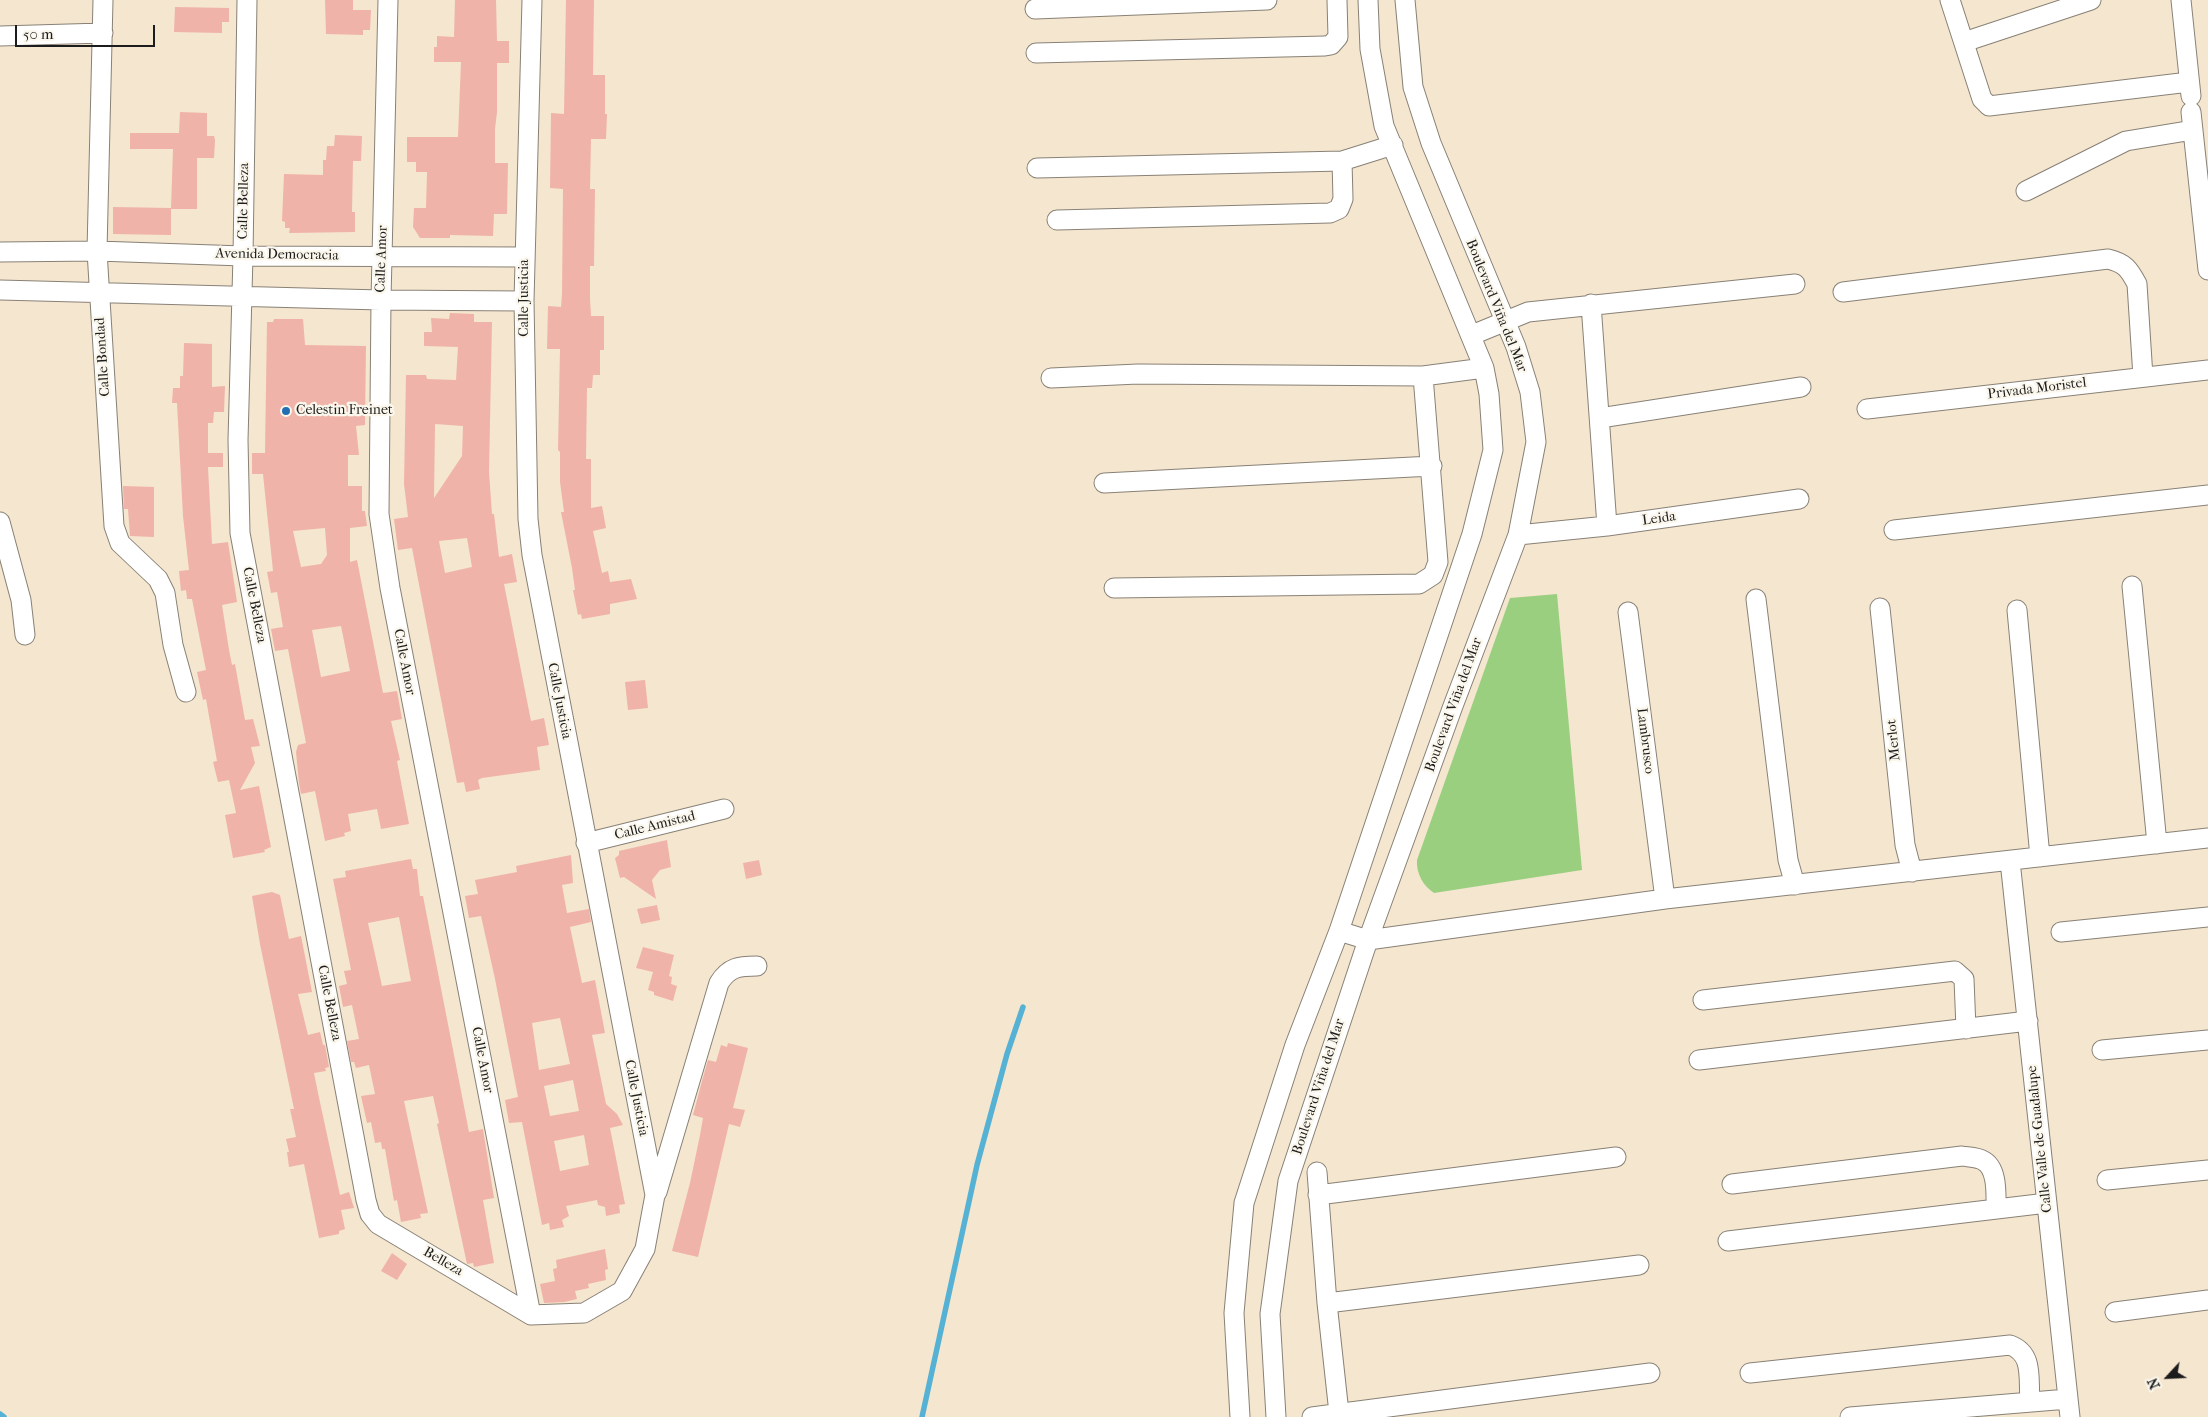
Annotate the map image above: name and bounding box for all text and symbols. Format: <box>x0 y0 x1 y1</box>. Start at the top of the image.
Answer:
scale bar <box>18 15 158 47</box>
text: 50 m <box>23 25 53 43</box>
street label: Calle Belleza <box>235 163 253 239</box>
street label: Calle Amor <box>372 225 392 293</box>
street label: Boulevard Viña del Mar <box>1462 237 1530 375</box>
street label: Avenida Democracia <box>215 246 339 264</box>
street label: Calle Justicia <box>517 259 533 337</box>
street label: Calle Bondad <box>92 317 114 397</box>
street label: Privada Moristel <box>1987 375 2087 403</box>
place label: Celestin Freinet <box>296 403 393 419</box>
marker: Celestin Freinet <box>280 405 292 417</box>
street label: Leida <box>1641 508 1677 530</box>
street label: Calle Belleza <box>238 566 270 644</box>
street label: Calle Amor <box>389 627 419 697</box>
street label: Boulevard Viña del Mar <box>1422 636 1486 774</box>
street label: Calle Justicia <box>543 661 575 741</box>
street label: Lambrusco <box>1633 707 1657 775</box>
street label: Merlot <box>1883 719 1905 761</box>
street label: Calle Amistad <box>613 808 697 844</box>
street label: Calle Belleza <box>313 964 345 1042</box>
street label: Boulevard Viña del Mar <box>1289 1017 1349 1157</box>
street label: Calle Amor <box>467 1025 497 1095</box>
street label: Calle Justicia <box>620 1058 652 1138</box>
street label: Calle Valle de Guadalupe <box>2024 1065 2056 1213</box>
street label: Belleza <box>420 1244 466 1280</box>
north arrow <box>2143 1352 2193 1402</box>
text: N <box>2144 1375 2164 1392</box>

